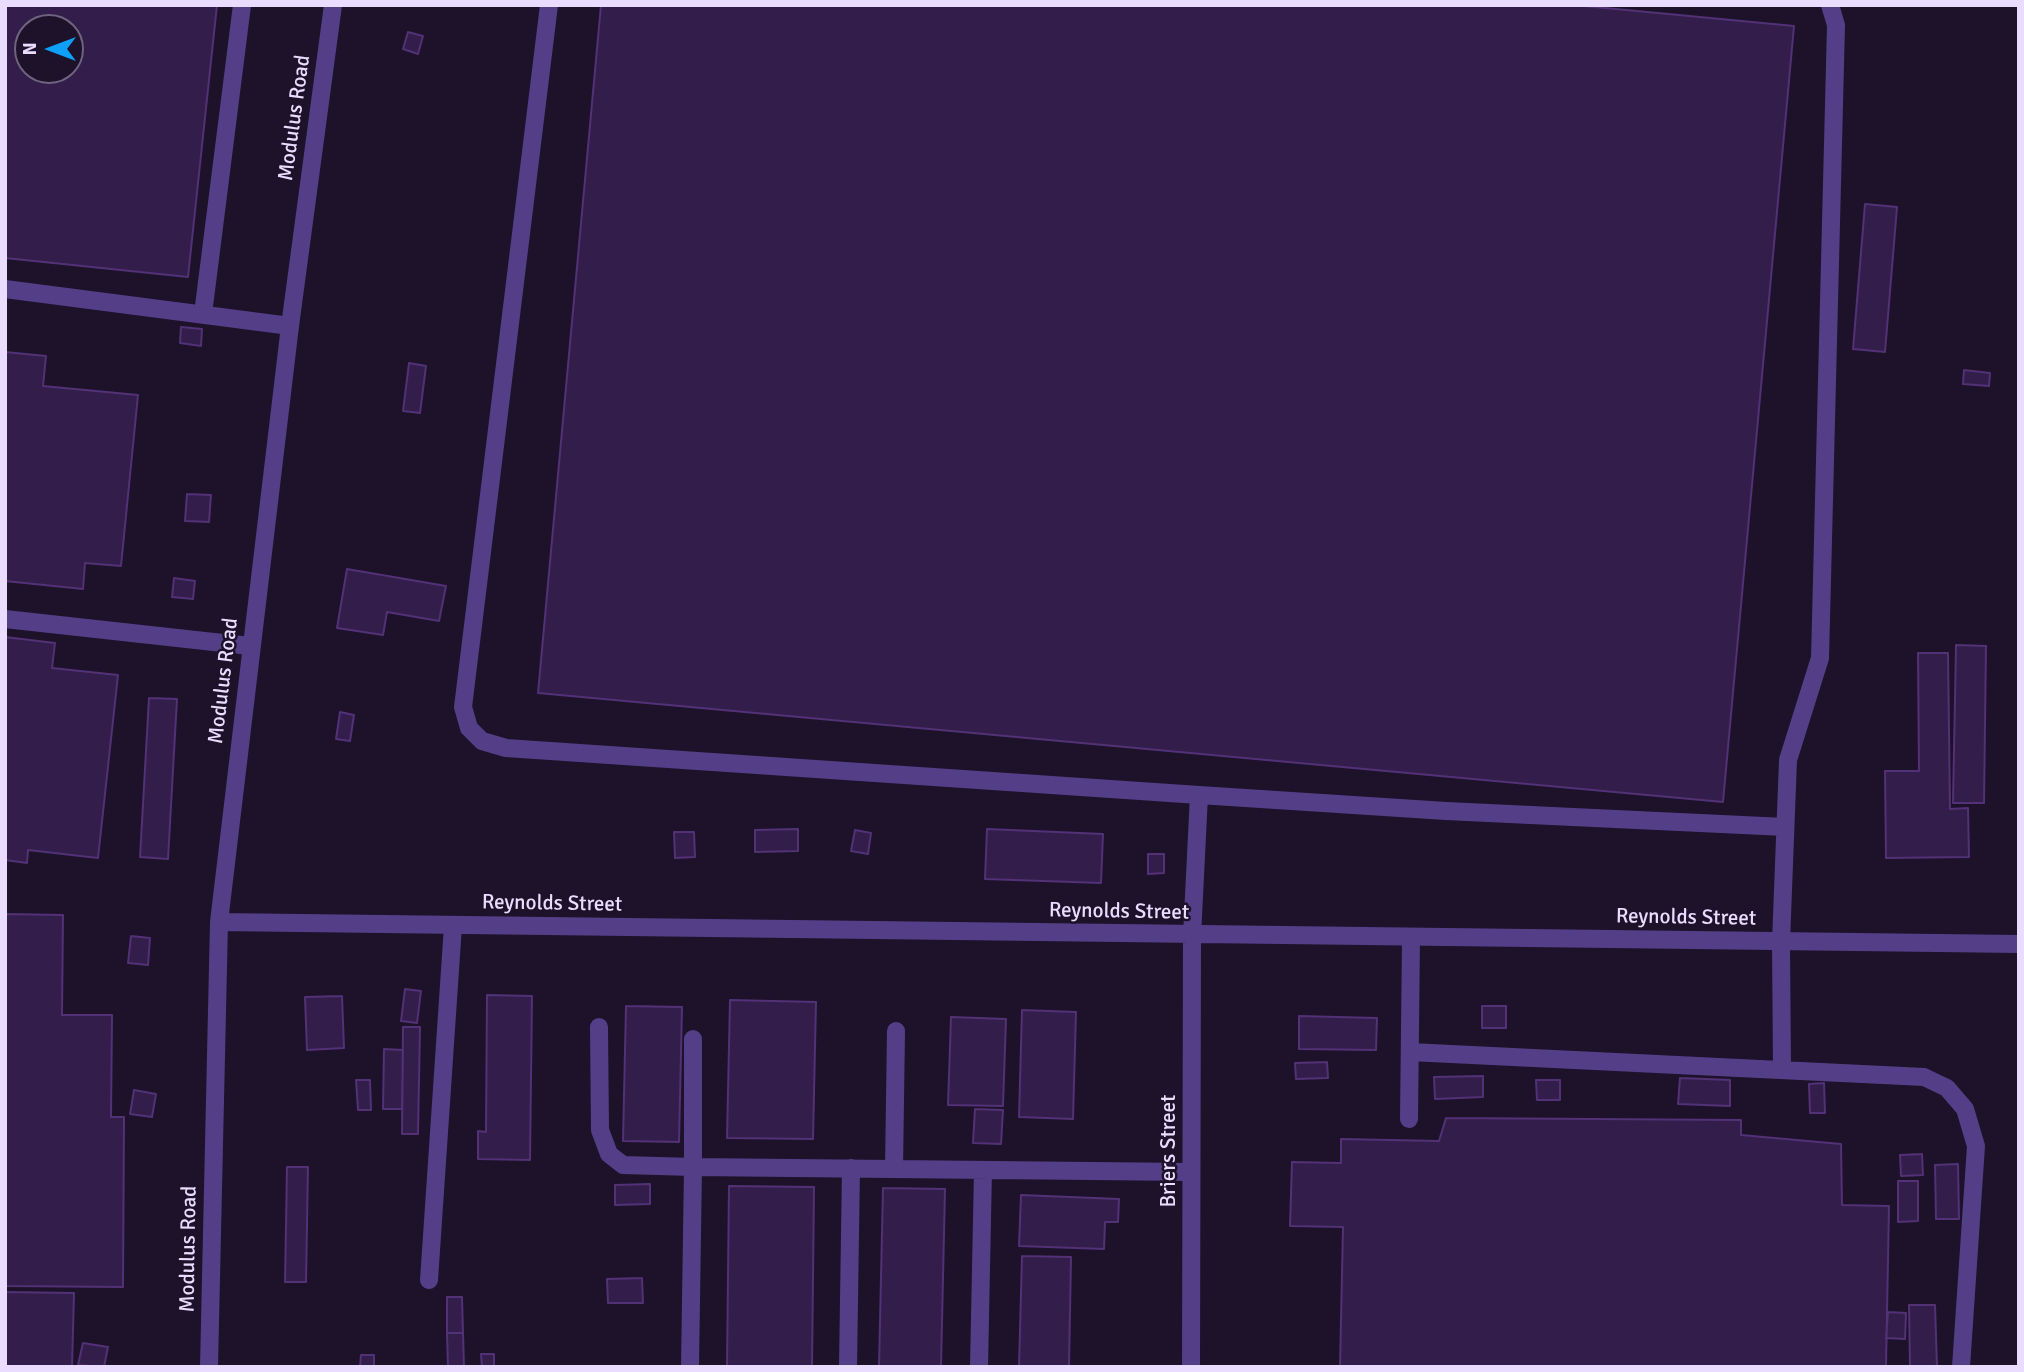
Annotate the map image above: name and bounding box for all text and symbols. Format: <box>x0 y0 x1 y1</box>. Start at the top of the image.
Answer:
north arrow <box>14 14 84 84</box>
text: N <box>18 42 42 56</box>
street label: Modulus Road <box>274 54 316 182</box>
street label: Modulus Road <box>204 617 244 745</box>
street label: Reynolds Street <box>482 890 622 918</box>
street label: Reynolds Street <box>1049 898 1189 926</box>
street label: Reynolds Street <box>1616 904 1756 932</box>
street label: Briers Street <box>1156 1095 1182 1207</box>
street label: Modulus Road <box>175 1185 203 1313</box>

